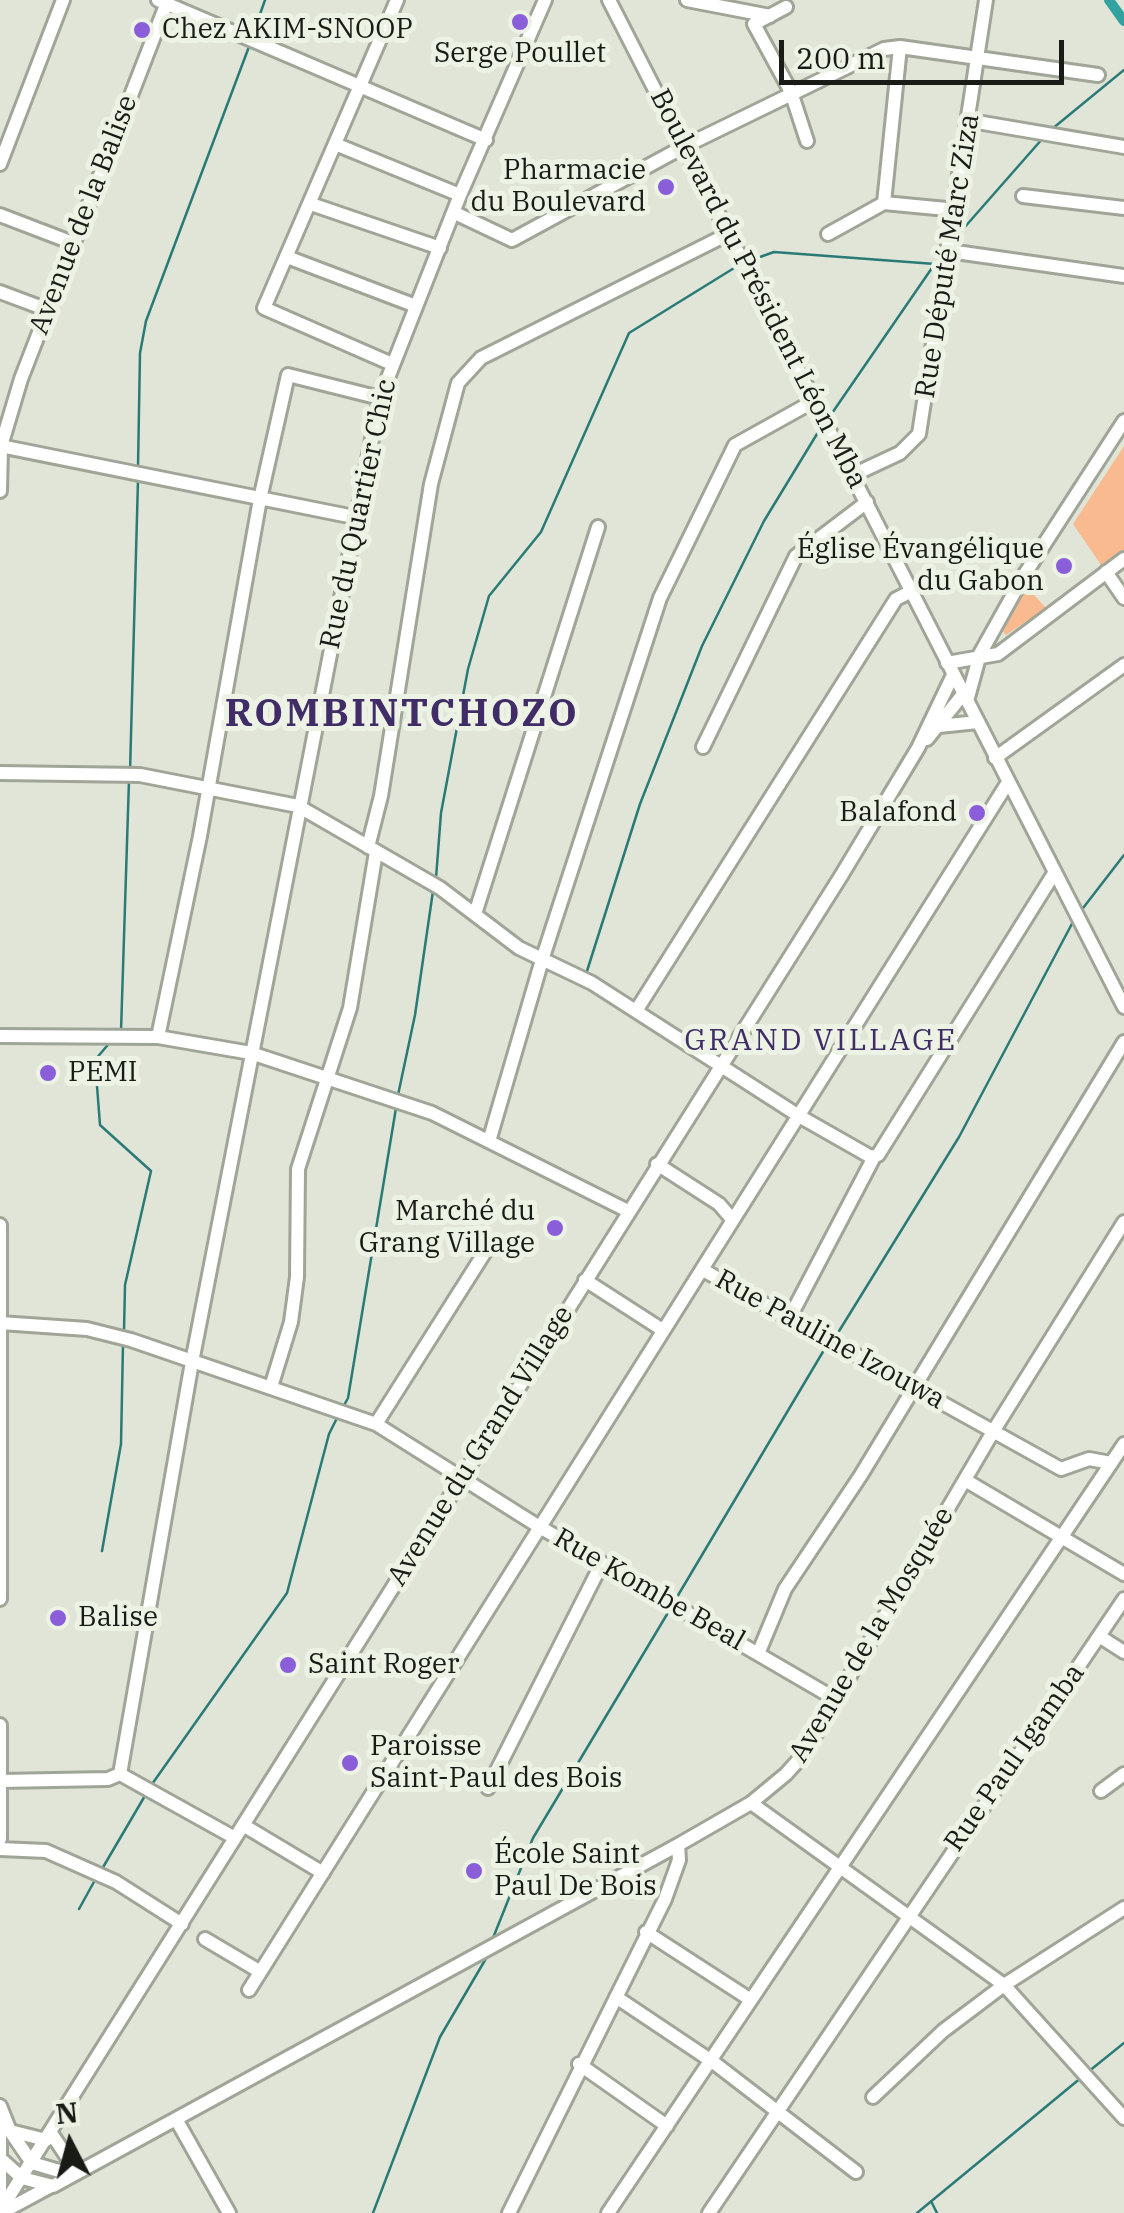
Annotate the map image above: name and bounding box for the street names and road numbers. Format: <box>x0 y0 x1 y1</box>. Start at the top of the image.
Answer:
street label: Boulevard du Président Léon Mba <box>642 84 874 494</box>
street label: Avenue de la Balise <box>23 91 145 339</box>
street label: Rue Député Marc Ziza <box>909 111 987 401</box>
street label: Rue du Quartier Chic <box>314 376 404 652</box>
street label: Rue Pauline Izouwa <box>709 1263 951 1417</box>
street label: Avenue du Grand Village <box>381 1300 581 1592</box>
street label: Avenue de la Mosquée <box>783 1501 961 1769</box>
street label: Rue Kombe Beal <box>547 1522 751 1658</box>
street label: Rue Paul Igamba <box>938 1658 1092 1858</box>

